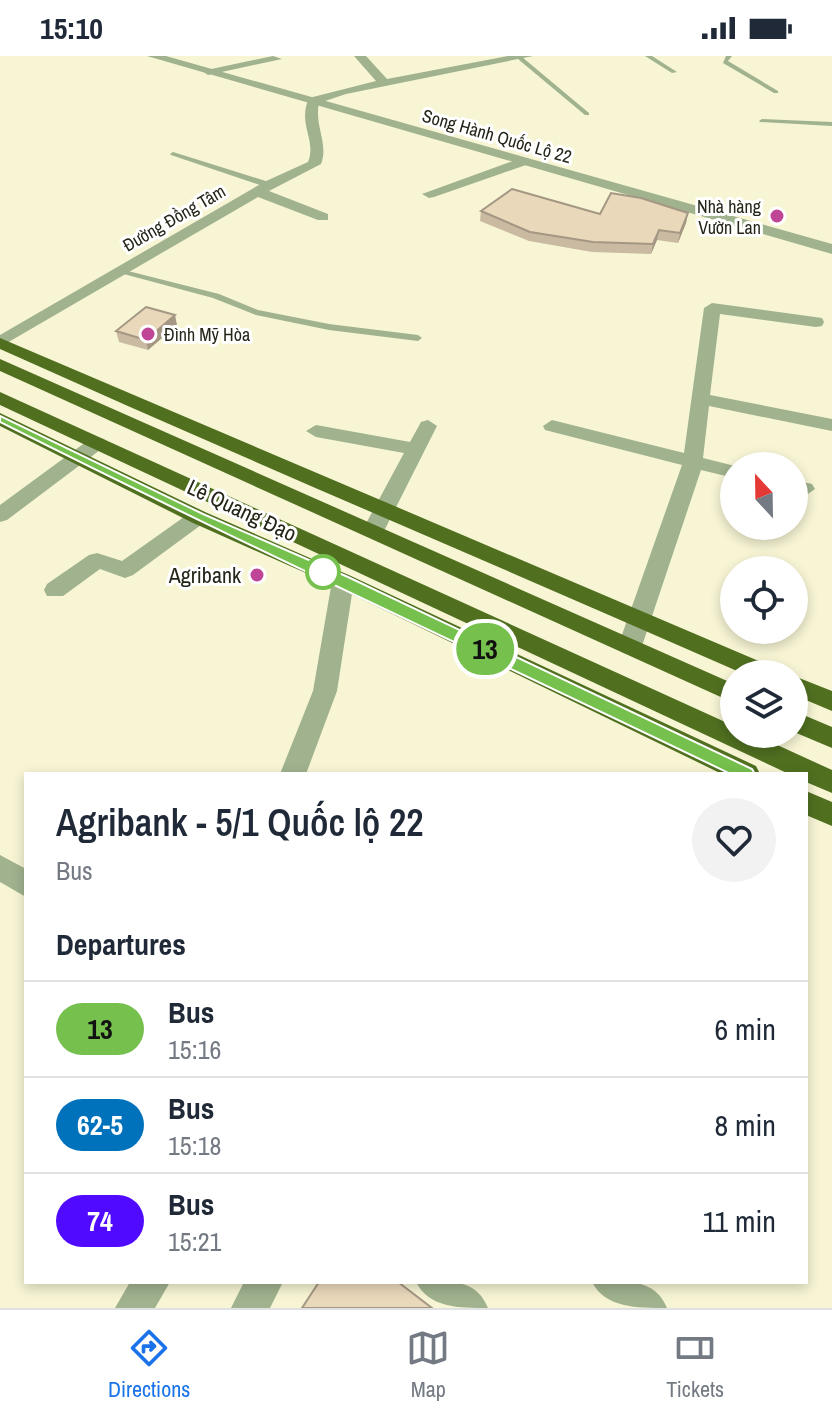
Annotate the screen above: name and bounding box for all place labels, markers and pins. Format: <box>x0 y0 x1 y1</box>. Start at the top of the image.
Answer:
place label: Nhà hàng Vườn Lan <box>697 194 762 240</box>
marker: Nhà hàng Vườn Lan <box>768 207 786 225</box>
place label: Đình Mỹ Hòa <box>164 322 250 347</box>
marker: Đình Mỹ Hòa <box>139 325 157 343</box>
unlabelled marker <box>306 555 340 589</box>
place label: Agribank <box>168 560 242 590</box>
marker: Agribank <box>248 566 266 584</box>

